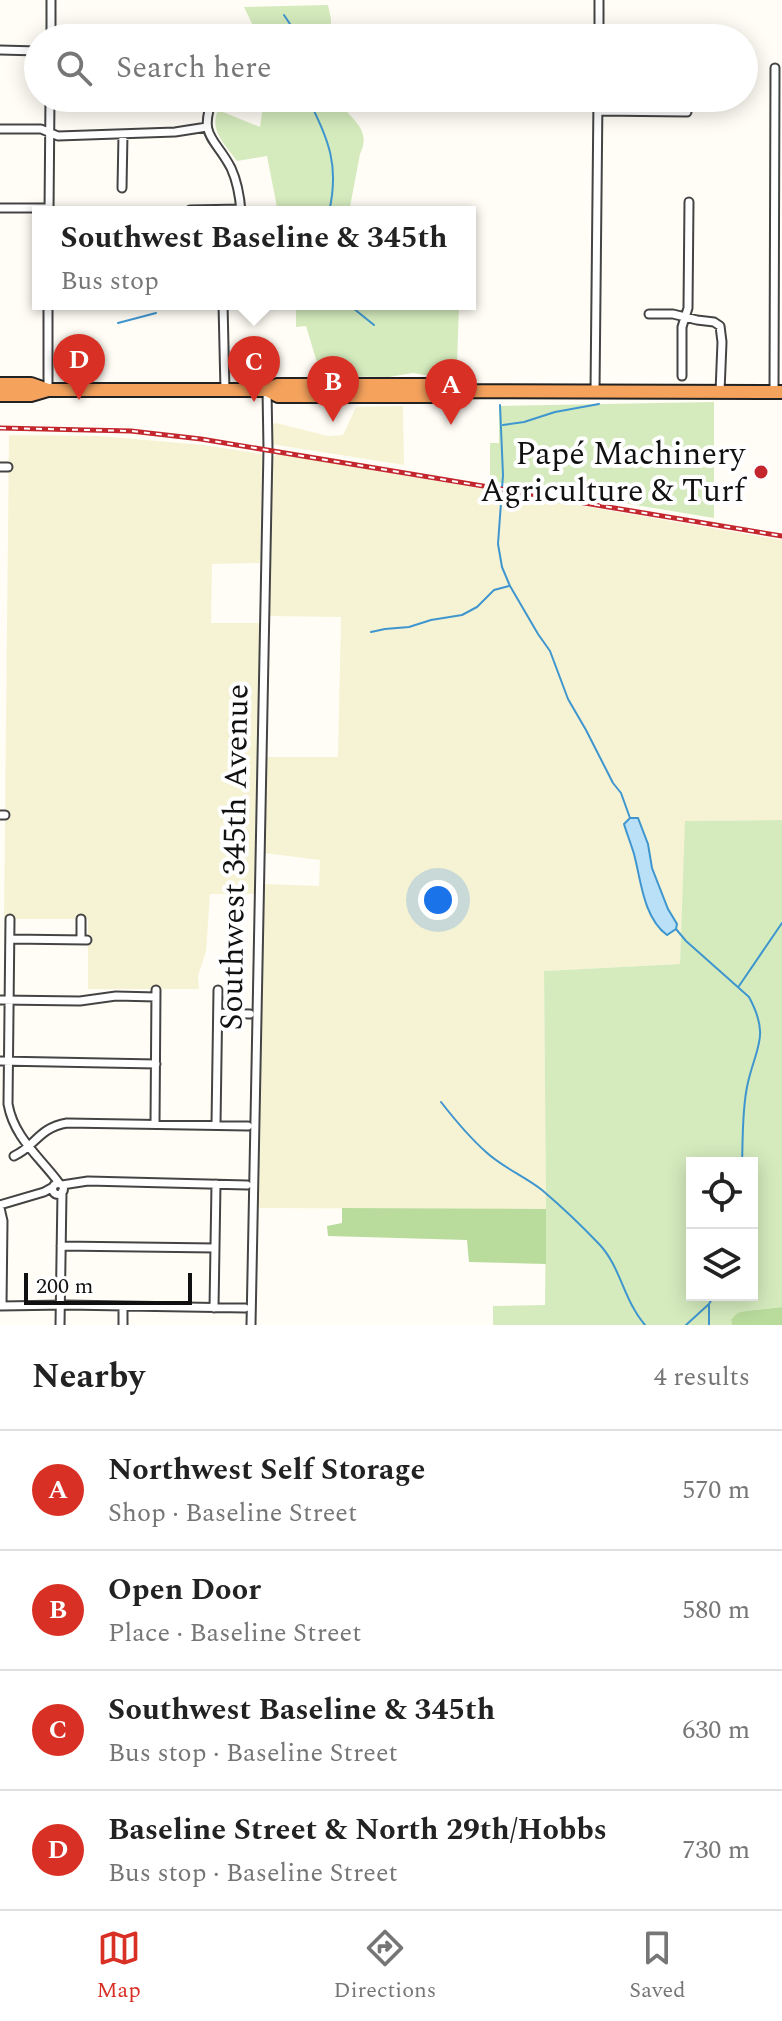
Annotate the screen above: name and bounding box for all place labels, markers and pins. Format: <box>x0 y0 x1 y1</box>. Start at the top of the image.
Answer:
pin: D <box>53 334 105 400</box>
pin: C <box>228 336 280 402</box>
pin: B <box>307 356 359 422</box>
pin: A <box>425 359 477 425</box>
place label: Papé Machinery Agriculture & Turf <box>480 430 748 516</box>
marker: Papé Machinery Agriculture & Turf <box>752 463 770 481</box>

